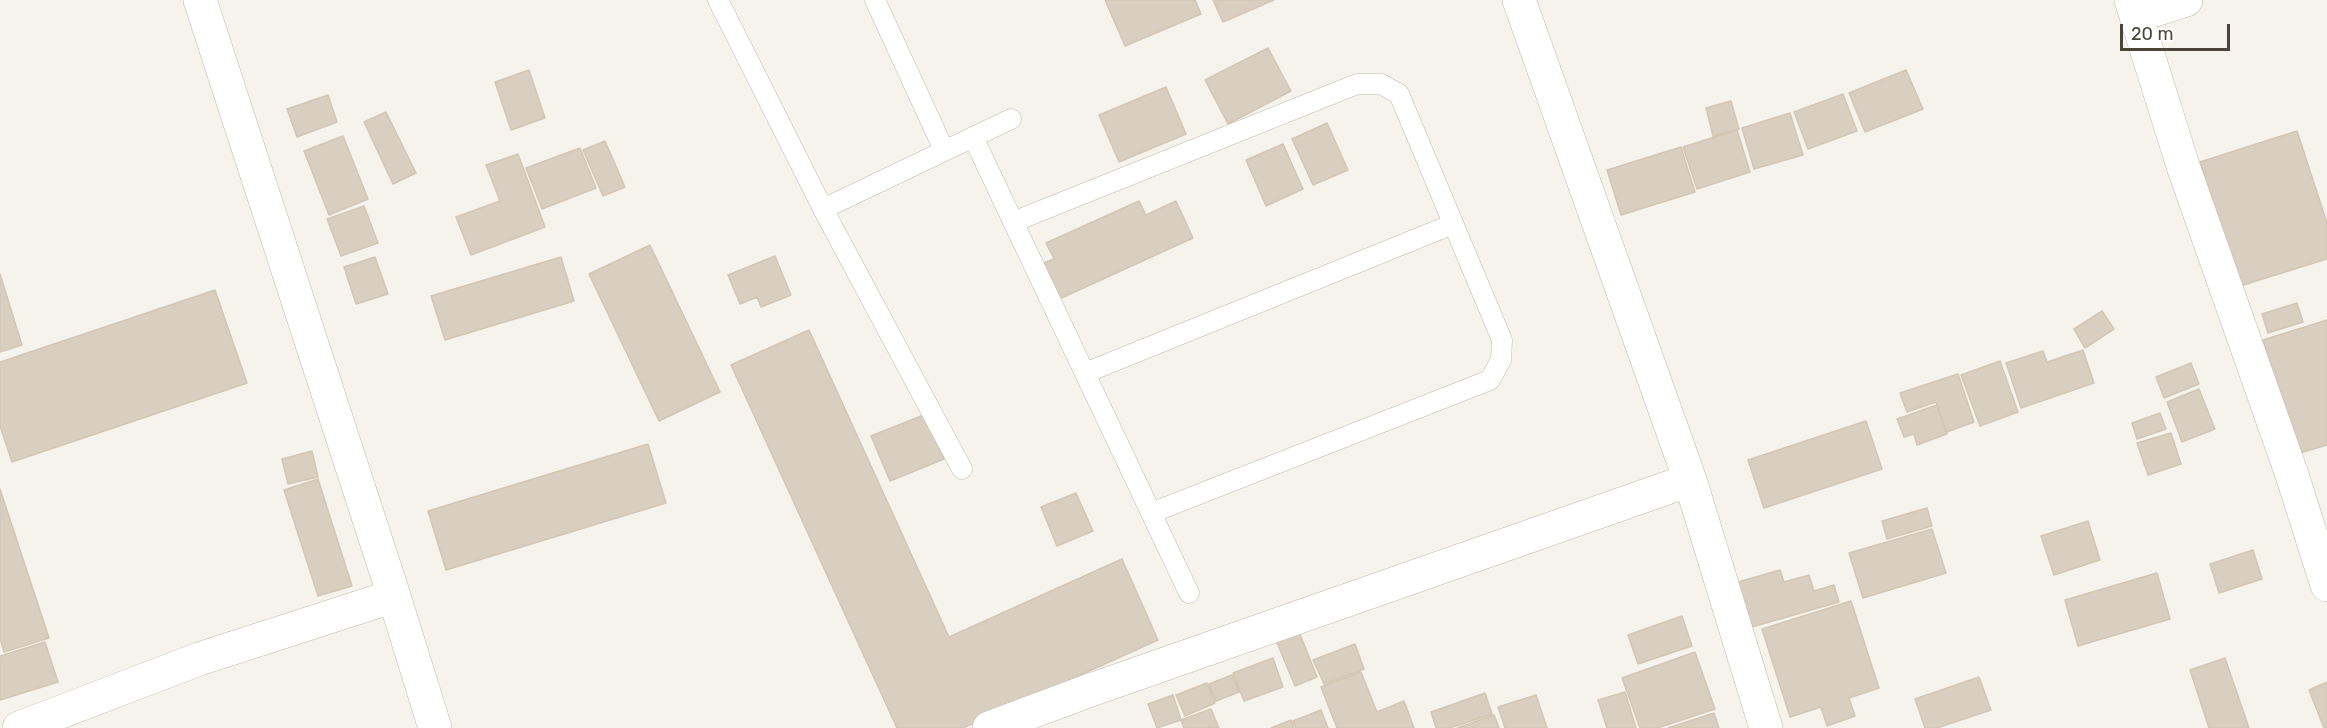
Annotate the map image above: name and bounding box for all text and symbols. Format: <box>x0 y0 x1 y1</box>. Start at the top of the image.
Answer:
scale bar <box>2123 12 2232 50</box>
text: 20 m <box>2131 23 2173 45</box>

